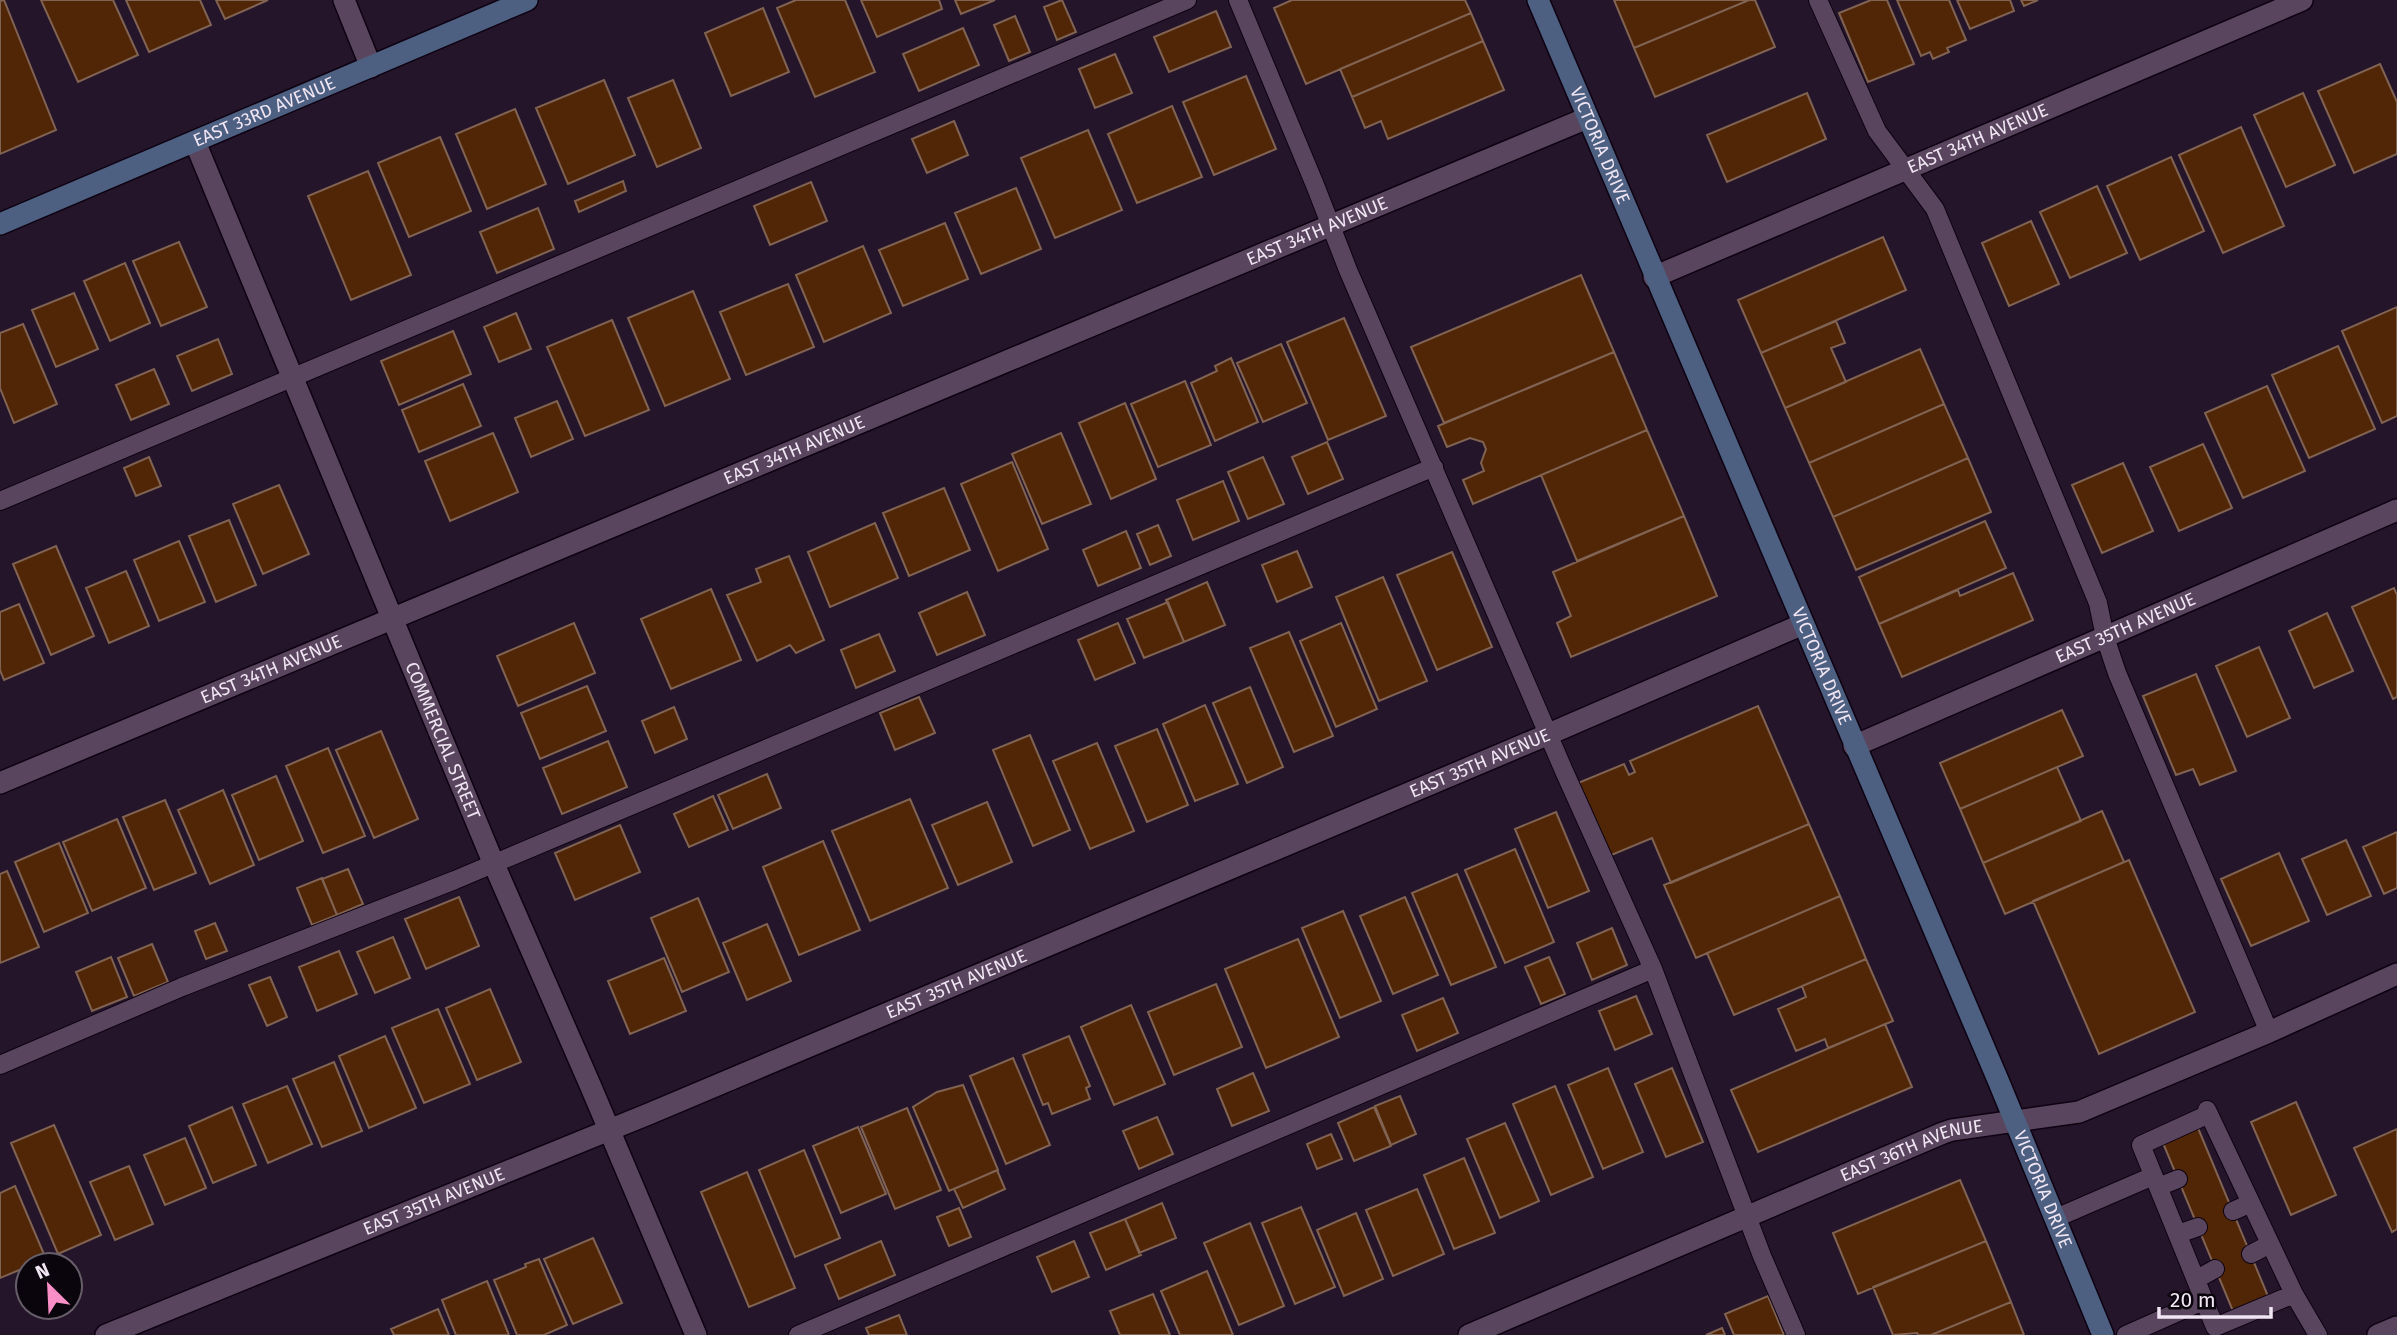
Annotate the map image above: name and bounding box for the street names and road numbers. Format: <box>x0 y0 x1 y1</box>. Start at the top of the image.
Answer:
street label: EAST 33RD AVENUE <box>190 72 339 152</box>
street label: VICTORIA DRIVE <box>1565 83 1635 207</box>
street label: EAST 34TH AVENUE <box>1904 99 2051 178</box>
street label: EAST 34TH AVENUE <box>1243 192 1391 270</box>
street label: EAST 34TH AVENUE <box>720 411 868 490</box>
street label: EAST 35TH AVENUE <box>2052 588 2199 668</box>
street label: VICTORIA DRIVE <box>1787 604 1856 728</box>
street label: EAST 34TH AVENUE <box>197 630 345 709</box>
street label: COMMERCIAL STREET <box>400 659 485 823</box>
street label: EAST 35TH AVENUE <box>1406 724 1553 803</box>
street label: EAST 35TH AVENUE <box>883 945 1030 1024</box>
street label: EAST 36TH AVENUE <box>1837 1115 1984 1187</box>
street label: VICTORIA DRIVE <box>2009 1127 2077 1251</box>
street label: EAST 35TH AVENUE <box>360 1163 508 1240</box>

